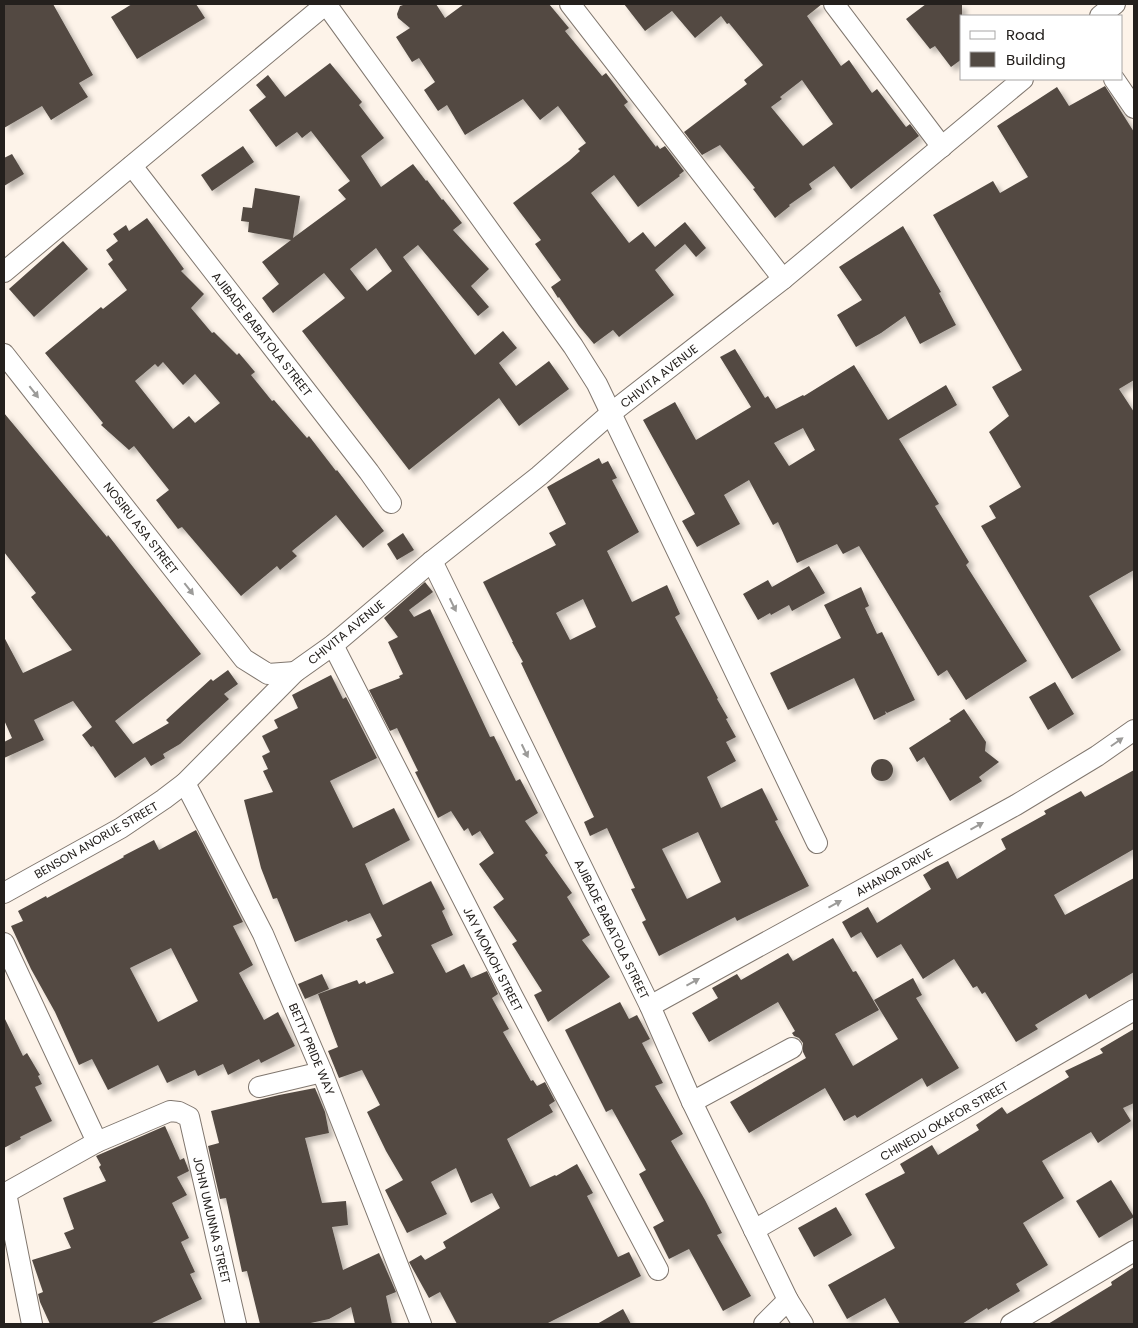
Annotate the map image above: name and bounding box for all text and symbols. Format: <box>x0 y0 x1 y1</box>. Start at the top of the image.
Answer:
legend <box>960 15 1123 80</box>
text: Road <box>1006 24 1045 45</box>
text: Building <box>1006 49 1066 70</box>
street label: AJIBADE BABATOLA STREET <box>208 268 316 400</box>
street label: CHIVITA AVENUE <box>617 340 701 412</box>
one-way arrow <box>29 385 39 399</box>
street label: NOSIRU ASA STREET <box>100 478 183 578</box>
one-way arrow <box>183 582 194 595</box>
street label: CHIVITA AVENUE <box>304 596 388 668</box>
one-way arrow <box>449 598 457 612</box>
one-way arrow <box>1110 737 1123 747</box>
one-way arrow <box>521 744 529 758</box>
street label: BENSON ANORUE STREET <box>31 797 161 882</box>
one-way arrow <box>970 822 985 830</box>
street label: AHANOR DRIVE <box>852 844 936 900</box>
street label: AJIBADE BABATOLA STREET <box>571 856 654 1002</box>
one-way arrow <box>828 900 842 909</box>
street label: JAY MOMOH STREET <box>459 904 527 1015</box>
one-way arrow <box>686 978 699 987</box>
street label: BETTY PRIDE WAY <box>285 1000 339 1098</box>
street label: CHINEDU OKAFOR STREET <box>877 1077 1012 1165</box>
street label: JOHN UMUNNA STREET <box>189 1155 235 1286</box>

